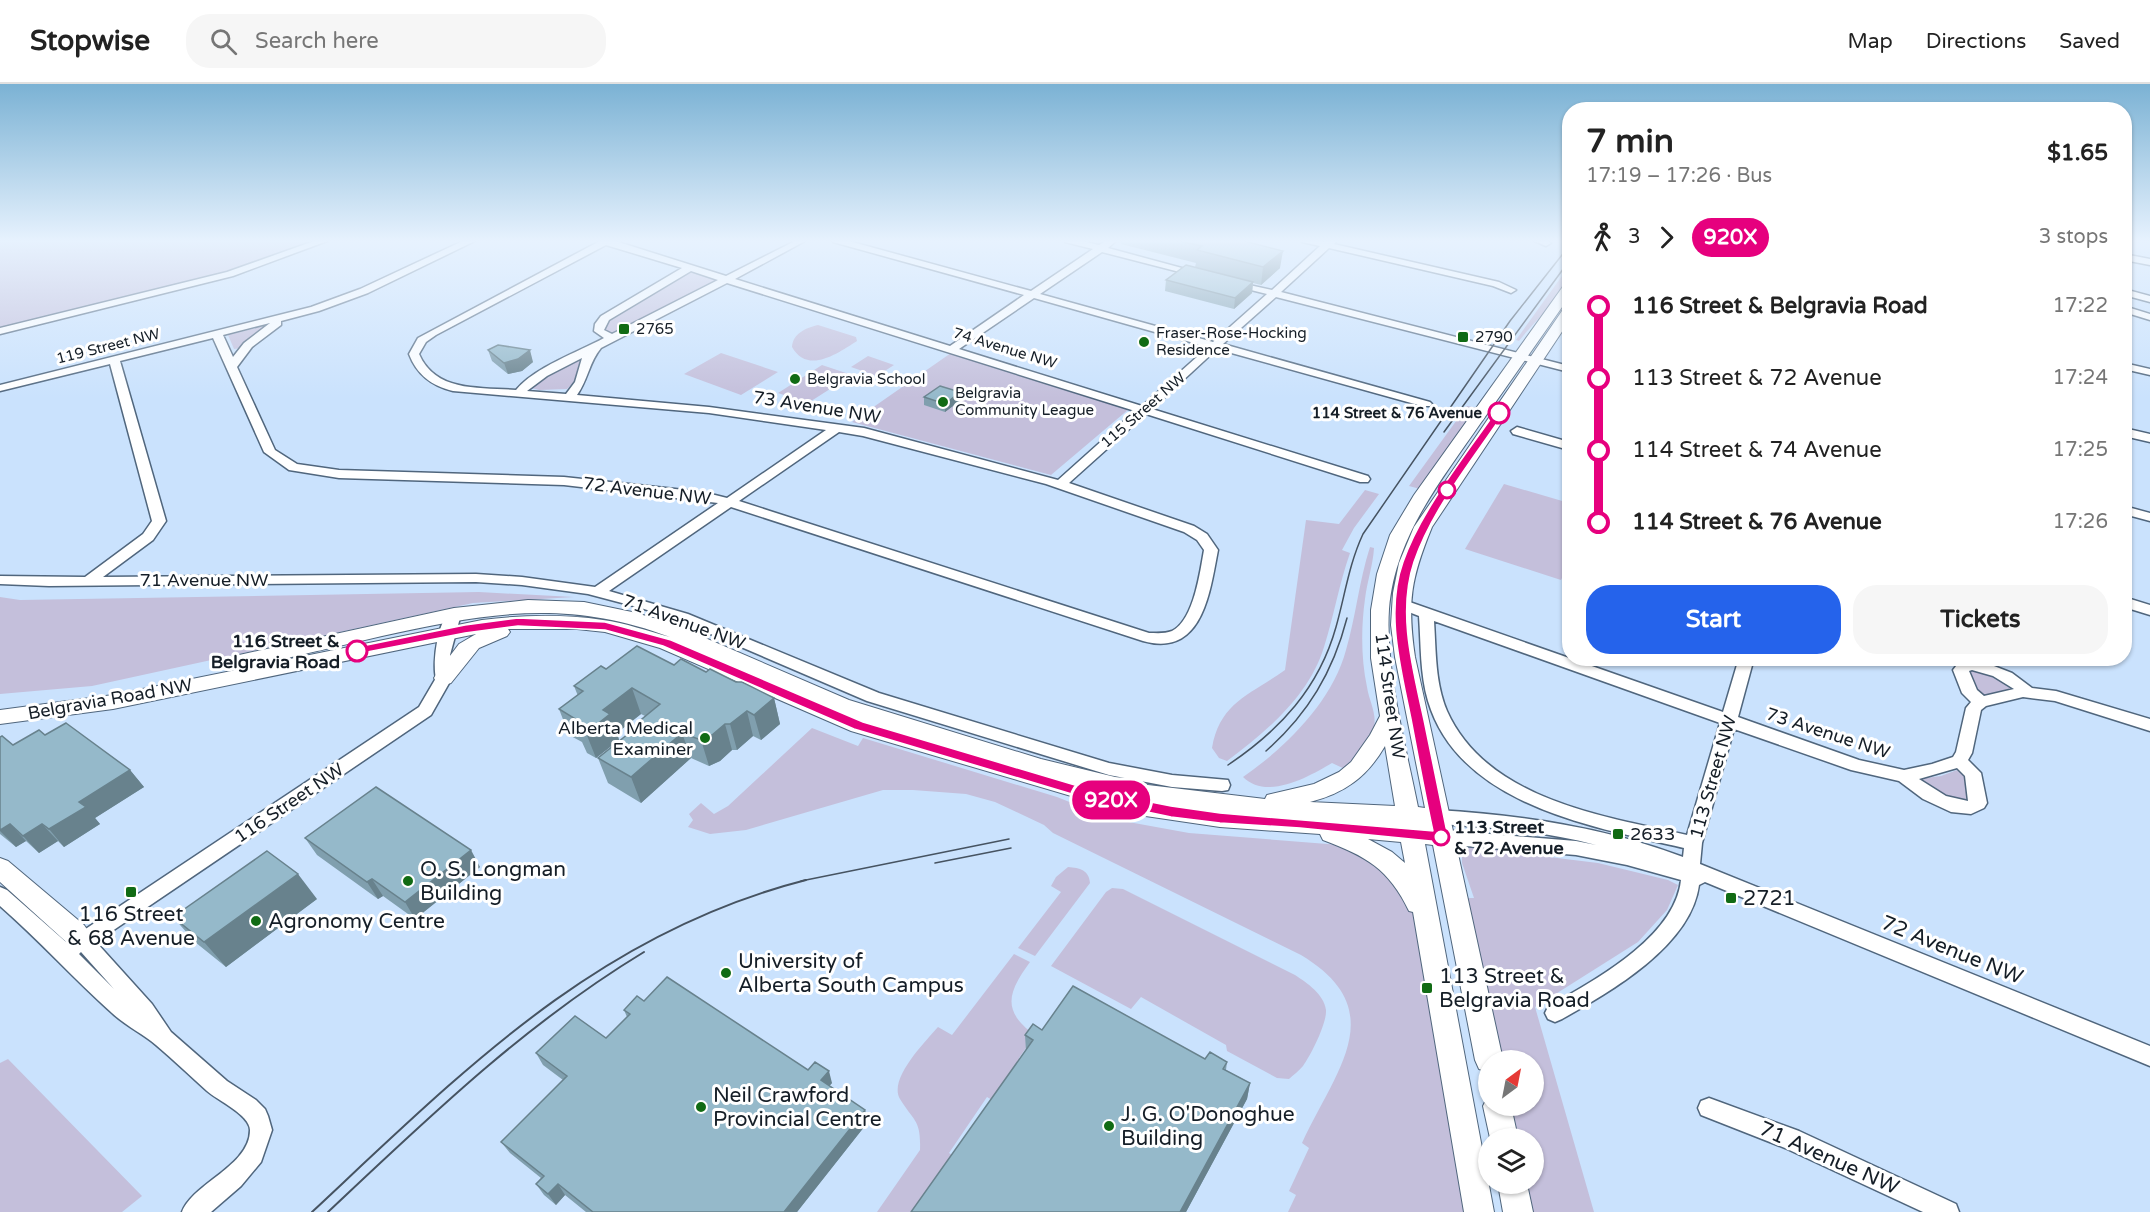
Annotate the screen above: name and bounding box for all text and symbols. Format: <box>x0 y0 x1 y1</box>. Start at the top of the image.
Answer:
search box <box>186 14 606 68</box>
text: Stopwise <box>30 24 150 58</box>
icon: search <box>207 25 240 58</box>
text: Search here <box>255 28 379 54</box>
text: Map <box>1847 29 1893 54</box>
text: Directions <box>1926 29 2026 54</box>
text: Saved <box>2059 29 2120 54</box>
text: 7 min <box>1586 122 1674 161</box>
text: $1.65 <box>2047 140 2108 166</box>
text: 17:19 – 17:26 · Bus <box>1586 164 1772 188</box>
icon: walk <box>1586 221 1619 254</box>
icon: forward <box>1650 221 1683 254</box>
text: 3 <box>1628 225 1641 249</box>
text: 920X <box>1704 225 1757 250</box>
text: 3 stops <box>2039 225 2108 249</box>
text: 116 Street & Belgravia Road <box>1632 293 1928 319</box>
text: 17:22 <box>2053 294 2108 318</box>
place label: 2765 <box>636 320 674 338</box>
marker: 2765 <box>617 322 631 336</box>
street label: 119 Street NW <box>54 324 162 368</box>
street label: 74 Avenue NW <box>951 324 1059 372</box>
place label: Fraser-Rose-Hocking Residence <box>1156 324 1307 359</box>
place label: 2790 <box>1475 328 1513 346</box>
marker: 2790 <box>1456 330 1470 344</box>
marker: Fraser-Rose-Hocking Residence <box>1137 335 1151 349</box>
text: 113 Street & 72 Avenue <box>1632 365 1882 391</box>
text: 17:24 <box>2053 366 2108 390</box>
street label: 115 Street NW <box>1097 368 1189 452</box>
place label: Belgravia School <box>807 370 925 388</box>
marker: Belgravia School <box>788 372 802 386</box>
place label: Belgravia Community League <box>955 384 1094 419</box>
street label: 73 Avenue NW <box>752 386 882 428</box>
marker: Belgravia Community League <box>936 395 950 409</box>
marker: 114 Street & 76 Avenue <box>1488 402 1510 424</box>
place label: 114 Street & 76 Avenue <box>1312 404 1482 422</box>
text: 114 Street & 74 Avenue <box>1632 437 1882 463</box>
text: 17:25 <box>2053 438 2108 462</box>
street label: 72 Avenue NW <box>582 472 712 510</box>
unlabelled marker <box>1438 481 1456 499</box>
text: 114 Street & 76 Avenue <box>1632 509 1882 535</box>
text: 17:26 <box>2053 510 2108 534</box>
street label: 71 Avenue NW <box>139 569 269 591</box>
button: Start <box>1586 585 1841 654</box>
button: Tickets <box>1853 585 2108 654</box>
street label: 71 Avenue NW <box>620 590 748 654</box>
place label: 116 Street & Belgravia Road <box>211 630 340 673</box>
street label: 114 Street NW <box>1370 631 1410 761</box>
marker: 116 Street & Belgravia Road <box>346 640 368 662</box>
street label: Belgravia Road NW <box>26 674 194 724</box>
street label: 73 Avenue NW <box>1763 703 1893 763</box>
street label: 113 Street NW <box>1685 713 1741 841</box>
place label: Alberta Medical Examiner <box>558 717 693 760</box>
marker: Alberta Medical Examiner <box>698 731 712 745</box>
street label: 116 Street NW <box>230 758 348 848</box>
line badge: 920X <box>1069 780 1153 820</box>
text: 920X <box>1084 788 1138 813</box>
place label: 113 Street & 72 Avenue <box>1454 816 1564 859</box>
place label: 2633 <box>1630 823 1675 845</box>
marker: 2633 <box>1611 827 1625 841</box>
marker: 113 Street & 72 Avenue <box>1432 828 1450 846</box>
place label: O. S. Longman Building <box>420 857 566 906</box>
marker: O. S. Longman Building <box>401 874 415 888</box>
marker: 116 Street & 68 Avenue <box>124 885 138 899</box>
place label: 2721 <box>1743 886 1796 911</box>
marker: 2721 <box>1724 891 1738 905</box>
place label: 116 Street & 68 Avenue <box>67 902 195 951</box>
place label: Agronomy Centre <box>268 909 445 934</box>
street label: 72 Avenue NW <box>1878 910 2026 990</box>
marker: Agronomy Centre <box>249 914 263 928</box>
place label: University of Alberta South Campus <box>738 949 964 998</box>
place label: 113 Street & Belgravia Road <box>1439 964 1590 1013</box>
marker: University of Alberta South Campus <box>719 966 733 980</box>
marker: 113 Street & Belgravia Road <box>1420 981 1434 995</box>
north arrow <box>1478 1050 1544 1116</box>
map controls <box>1478 1050 1544 1194</box>
place label: Neil Crawford Provincial Centre <box>713 1083 882 1132</box>
marker: Neil Crawford Provincial Centre <box>694 1100 708 1114</box>
place label: J. G. O'Donoghue Building <box>1121 1102 1295 1151</box>
street label: 71 Avenue NW <box>1755 1116 1903 1200</box>
marker: J. G. O'Donoghue Building <box>1102 1119 1116 1133</box>
button: layers <box>1478 1128 1544 1194</box>

